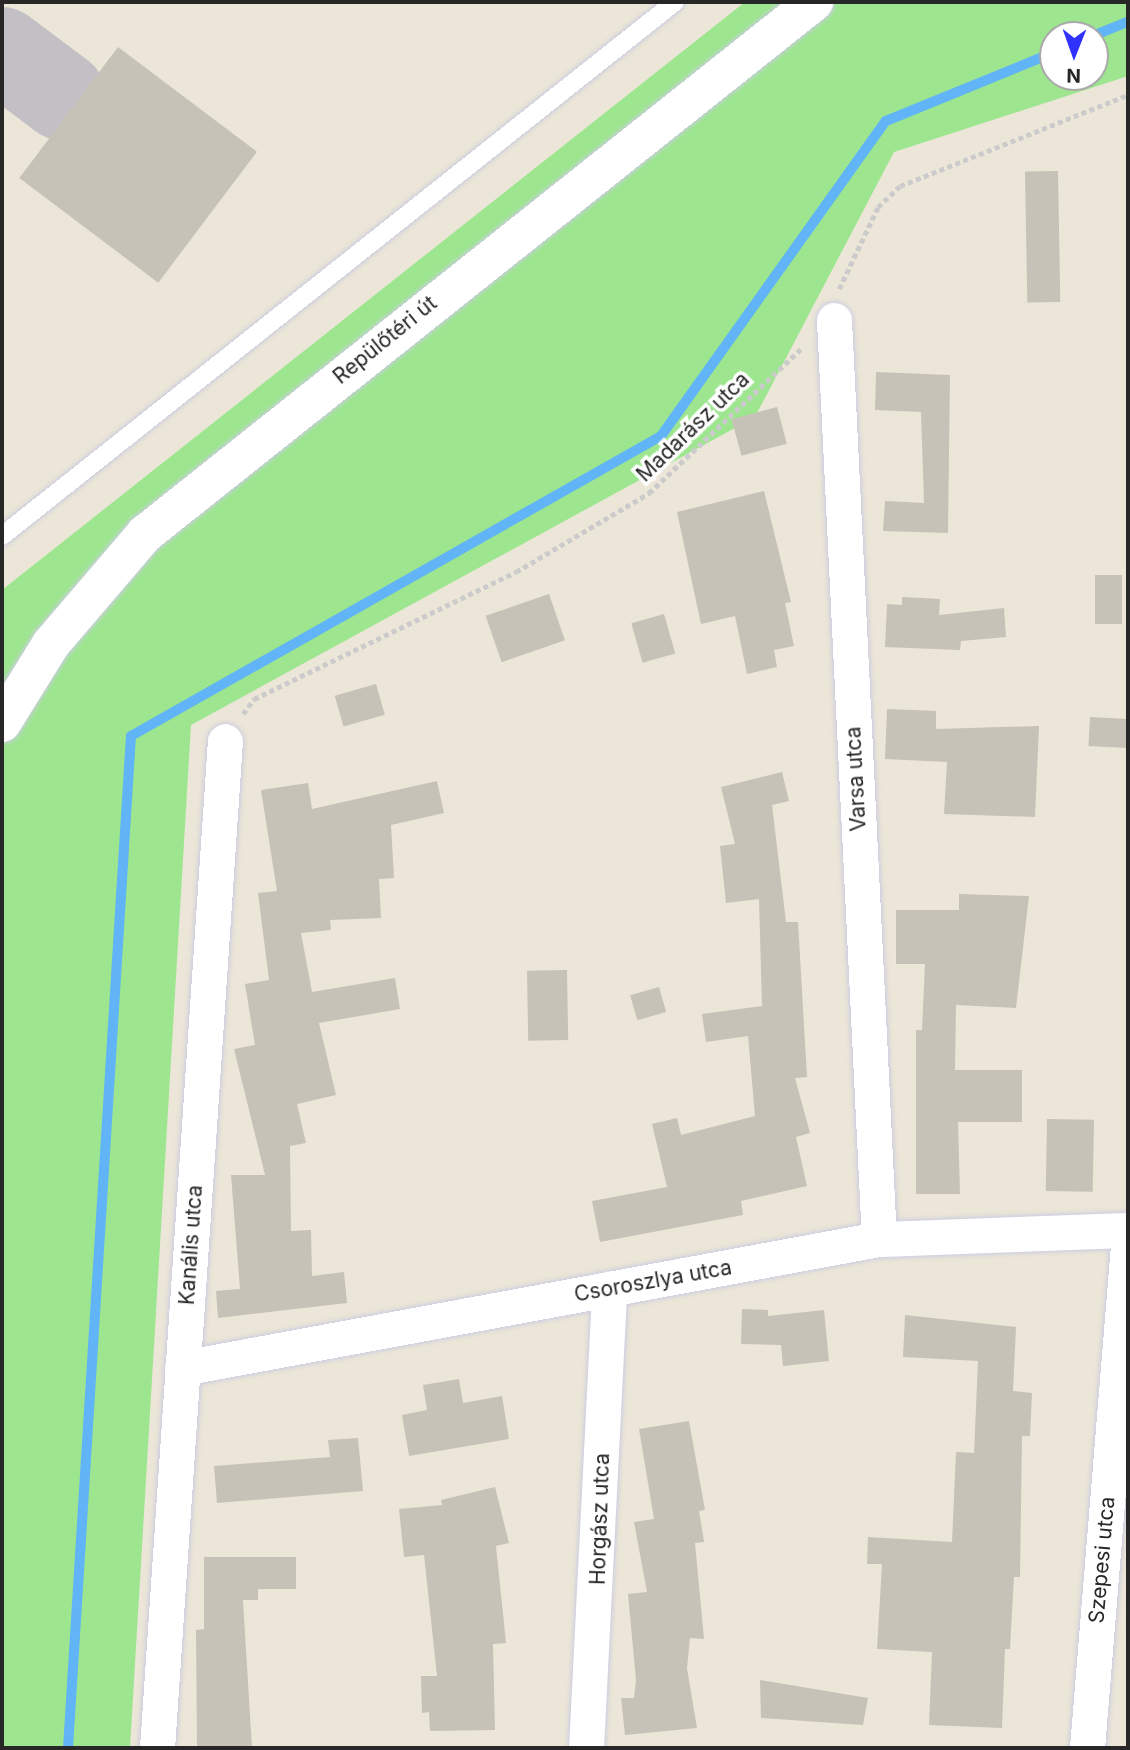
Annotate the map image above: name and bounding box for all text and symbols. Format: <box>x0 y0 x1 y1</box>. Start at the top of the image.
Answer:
north arrow <box>1039 21 1109 91</box>
text: N <box>1066 64 1081 87</box>
street label: Repülőtéri út <box>328 291 442 389</box>
street label: Madarász utca <box>631 367 755 487</box>
street label: Varsa utca <box>841 726 871 832</box>
street label: Kanális utca <box>174 1184 208 1306</box>
street label: Csoroszlya utca <box>572 1255 734 1307</box>
street label: Horgász utca <box>585 1453 615 1585</box>
street label: Szepesi utca <box>1084 1496 1120 1624</box>

